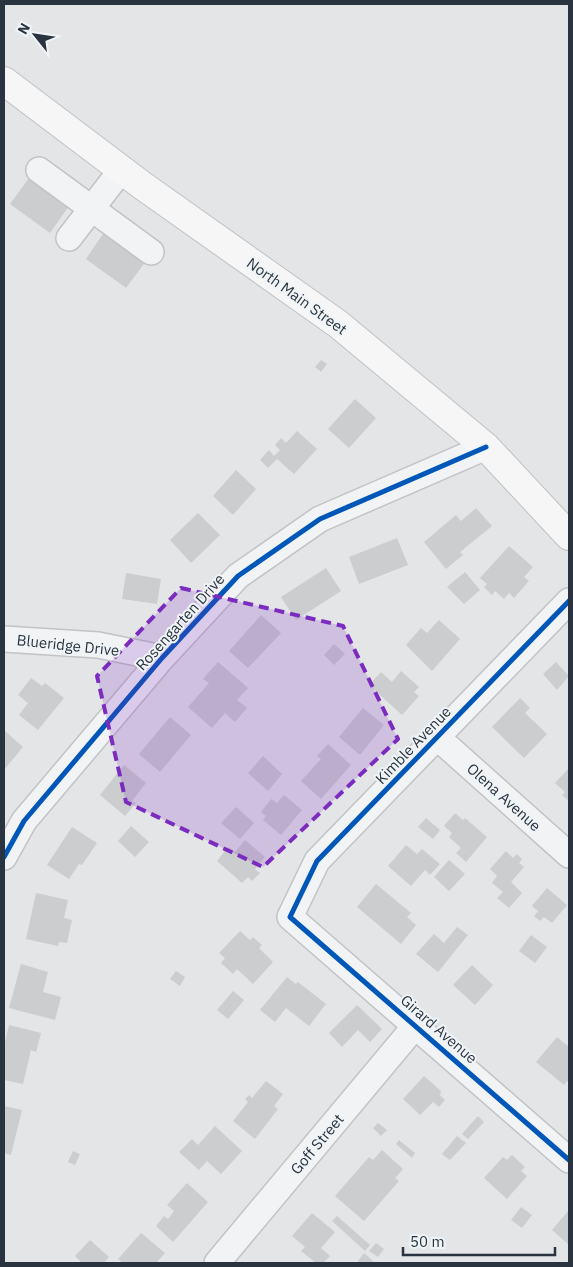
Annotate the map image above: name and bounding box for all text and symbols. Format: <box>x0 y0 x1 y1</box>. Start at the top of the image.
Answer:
north arrow <box>10 10 60 60</box>
text: N <box>13 20 34 37</box>
street label: North Main Street <box>243 253 351 339</box>
street label: Rosengarten Drive <box>132 570 228 674</box>
street label: Blueridge Drive <box>16 630 120 660</box>
street label: Kimble Avenue <box>371 702 455 788</box>
street label: Olena Avenue <box>463 759 545 835</box>
street label: Girard Avenue <box>397 991 481 1067</box>
street label: Goff Street <box>286 1110 348 1178</box>
scale bar <box>403 1224 556 1256</box>
text: 50 m <box>410 1232 445 1251</box>

